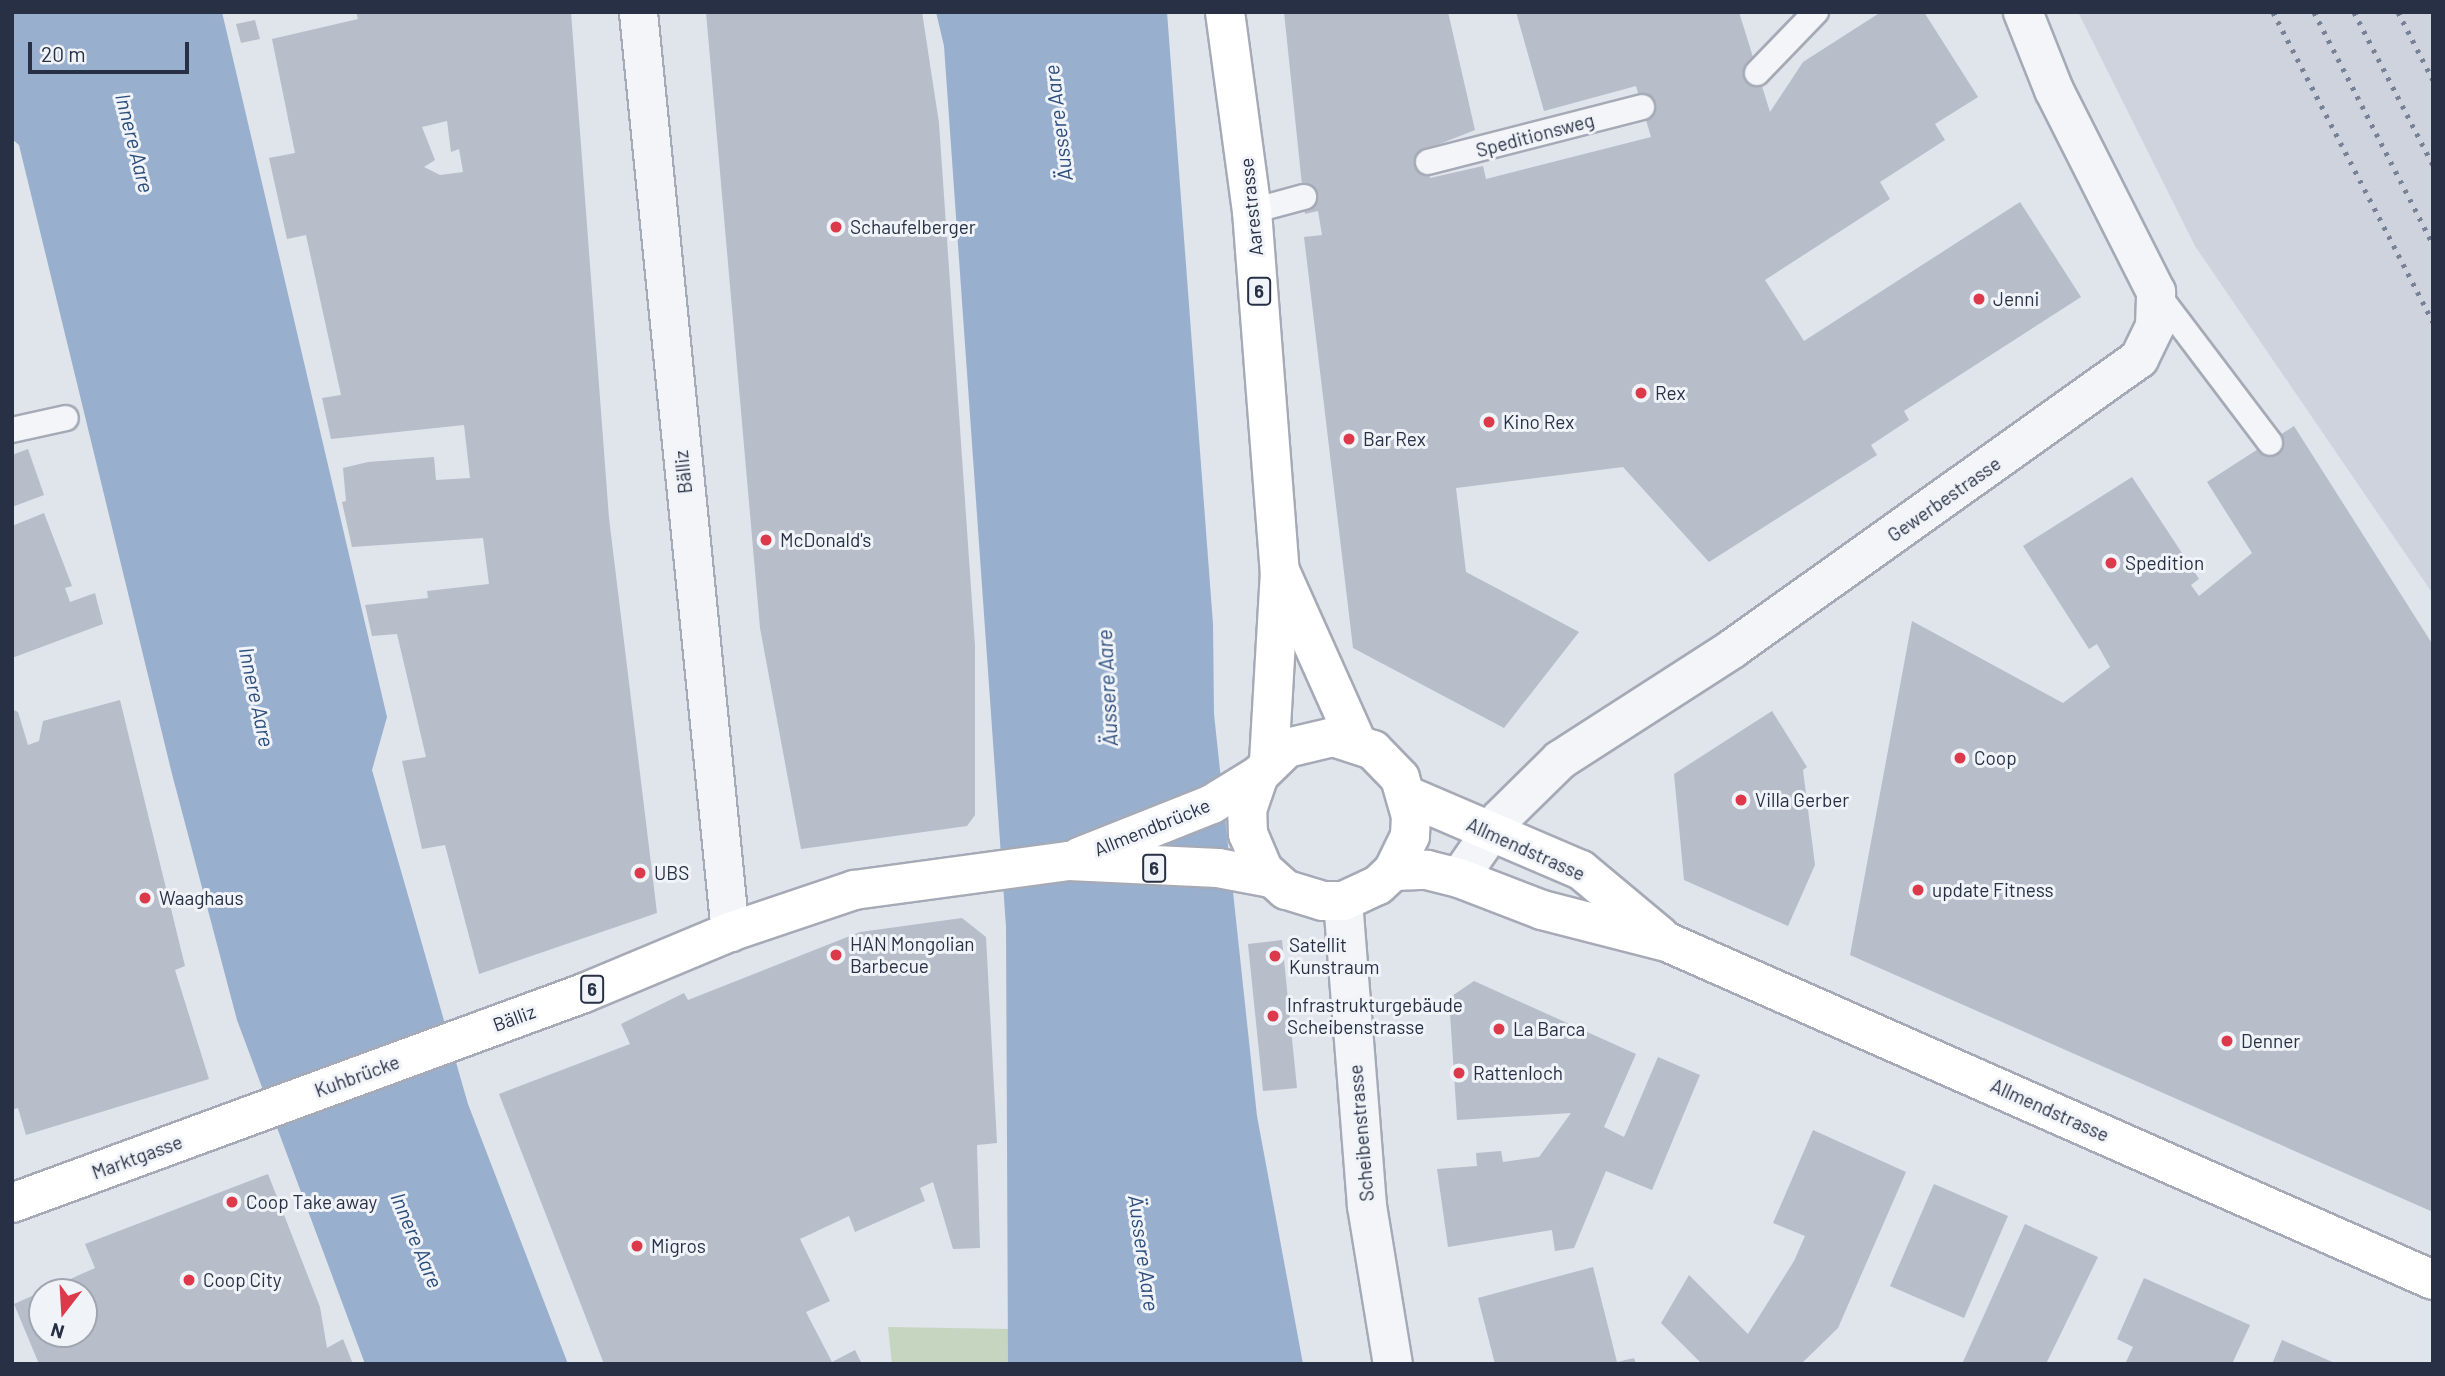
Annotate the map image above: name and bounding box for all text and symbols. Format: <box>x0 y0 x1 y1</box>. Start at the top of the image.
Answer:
scale bar <box>32 28 192 72</box>
text: 20 m <box>41 41 86 66</box>
water label: Äussere Aare <box>1038 63 1078 183</box>
water label: Innere Aare <box>111 91 159 195</box>
street label: Speditionsweg <box>1473 108 1597 162</box>
street label: Aarestrasse <box>1235 157 1267 257</box>
place label: Schaufelberger <box>850 216 976 238</box>
marker: Schaufelberger <box>828 219 844 235</box>
road number: 6 <box>1247 276 1271 306</box>
place label: Jenni <box>1993 288 2039 310</box>
marker: Jenni <box>1971 291 1987 307</box>
place label: Rex <box>1655 382 1685 404</box>
marker: Rex <box>1633 385 1649 401</box>
place label: Kino Rex <box>1503 411 1574 433</box>
marker: Kino Rex <box>1481 414 1497 430</box>
place label: Bar Rex <box>1363 428 1426 450</box>
marker: Bar Rex <box>1341 431 1357 447</box>
street label: Bälliz <box>669 449 697 495</box>
street label: Gewerbestrasse <box>1883 452 2005 546</box>
place label: McDonald's <box>780 529 871 551</box>
marker: McDonald's <box>758 532 774 548</box>
place label: Spedition <box>2125 552 2204 574</box>
marker: Spedition <box>2103 555 2119 571</box>
water label: Äussere Aare <box>1091 629 1123 747</box>
water label: Innere Aare <box>234 645 280 749</box>
place label: Coop <box>1974 747 2017 769</box>
marker: Coop <box>1952 750 1968 766</box>
place label: Villa Gerber <box>1755 789 1849 811</box>
marker: Villa Gerber <box>1733 792 1749 808</box>
street label: Allmendbrücke <box>1091 793 1213 861</box>
street label: Allmendstrasse <box>1463 813 1589 885</box>
road number: 6 <box>1142 854 1166 882</box>
place label: UBS <box>654 862 689 884</box>
marker: UBS <box>632 865 648 881</box>
place label: update Fitness <box>1932 879 2054 901</box>
marker: update Fitness <box>1910 882 1926 898</box>
place label: Waaghaus <box>159 887 244 909</box>
marker: Waaghaus <box>137 890 153 906</box>
place label: HAN Mongolian Barbecue <box>850 933 975 977</box>
place label: Satellit Kunstraum <box>1289 934 1380 978</box>
marker: HAN Mongolian Barbecue <box>828 947 844 963</box>
marker: Satellit Kunstraum <box>1267 948 1283 964</box>
road number: 6 <box>580 974 604 1004</box>
place label: Infrastrukturgebäude Scheibenstrasse <box>1287 994 1463 1038</box>
street label: Bälliz <box>490 1000 538 1036</box>
marker: Infrastrukturgebäude Scheibenstrasse <box>1265 1008 1281 1024</box>
place label: La Barca <box>1513 1018 1585 1040</box>
marker: La Barca <box>1491 1021 1507 1037</box>
place label: Denner <box>2241 1030 2300 1052</box>
marker: Denner <box>2219 1033 2235 1049</box>
street label: Kuhbrücke <box>311 1050 403 1102</box>
place label: Rattenloch <box>1473 1062 1563 1084</box>
street label: Scheibenstrasse <box>1344 1064 1378 1202</box>
marker: Rattenloch <box>1451 1065 1467 1081</box>
street label: Allmendstrasse <box>1987 1074 2113 1146</box>
street label: Marktgasse <box>89 1130 185 1184</box>
water label: Innere Aare <box>386 1188 448 1292</box>
place label: Coop Take away <box>246 1191 377 1213</box>
water label: Äussere Aare <box>1123 1193 1165 1313</box>
marker: Coop Take away <box>224 1194 240 1210</box>
place label: Migros <box>651 1235 706 1257</box>
marker: Migros <box>629 1238 645 1254</box>
place label: Coop City <box>203 1269 282 1291</box>
marker: Coop City <box>181 1272 197 1288</box>
north arrow <box>28 1278 98 1348</box>
text: N <box>48 1319 67 1344</box>

